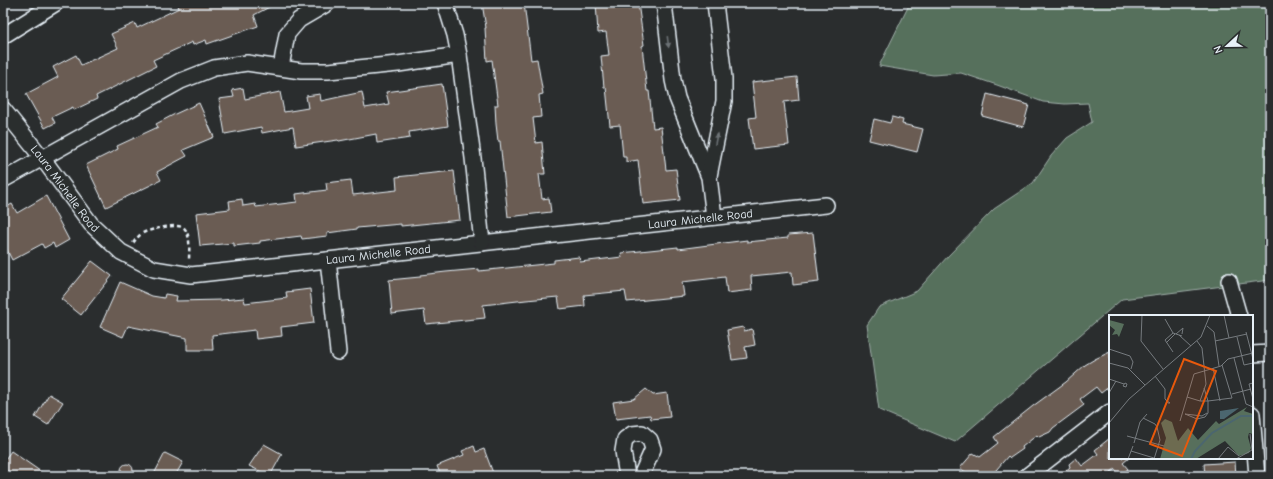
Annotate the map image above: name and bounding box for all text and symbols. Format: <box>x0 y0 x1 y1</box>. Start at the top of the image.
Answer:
north arrow <box>1207 26 1247 66</box>
one-way arrow <box>665 36 672 48</box>
text: N <box>1211 44 1226 55</box>
one-way arrow <box>714 133 720 145</box>
street label: Laura Michelle Road <box>28 142 102 235</box>
street label: Laura Michelle Road <box>647 206 753 232</box>
street label: Laura Michelle Road <box>325 242 431 267</box>
inset map <box>1109 315 1253 459</box>

